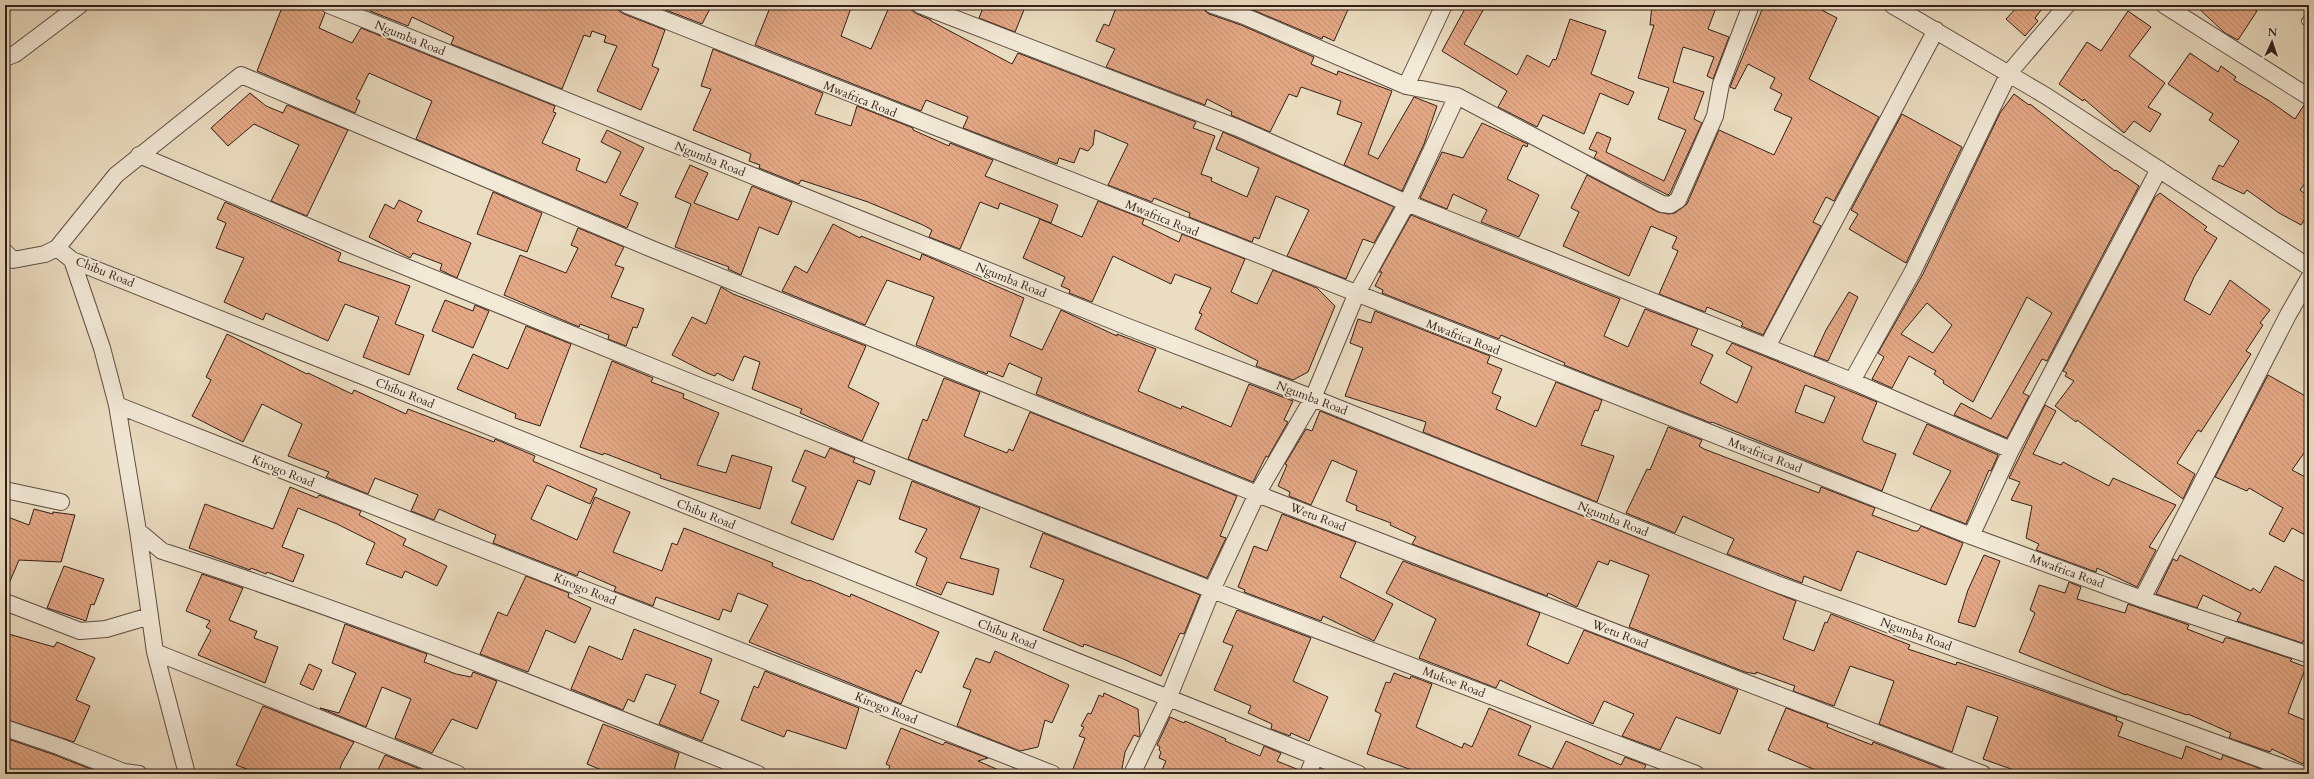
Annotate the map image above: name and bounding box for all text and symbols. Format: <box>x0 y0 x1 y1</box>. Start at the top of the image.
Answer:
street label: Ngumba Road <box>372 17 448 60</box>
north arrow <box>2252 22 2292 62</box>
text: N <box>2267 25 2278 40</box>
street label: Mwafrica Road <box>821 77 900 121</box>
street label: Ngumba Road <box>672 138 748 181</box>
street label: Mwafrica Road <box>1123 196 1202 240</box>
street label: Chibu Road <box>73 253 137 291</box>
street label: Ngumba Road <box>973 259 1049 302</box>
street label: Mwafrica Road <box>1424 316 1503 359</box>
street label: Chibu Road <box>373 374 437 412</box>
street label: Ngumba Road <box>1274 377 1350 419</box>
street label: Mwafrica Road <box>1726 434 1805 477</box>
street label: Kirogo Road <box>249 451 317 491</box>
street label: Chibu Road <box>674 495 738 533</box>
street label: Ngumba Road <box>1575 498 1651 541</box>
street label: Wetu Road <box>1287 499 1349 535</box>
street label: Mwafrica Road <box>2028 550 2107 592</box>
street label: Kirogo Road <box>551 569 619 609</box>
street label: Ngumba Road <box>1878 614 1955 655</box>
street label: Chibu Road <box>975 615 1039 653</box>
street label: Wetu Road <box>1589 616 1651 652</box>
street label: Mukoe Road <box>1420 663 1488 701</box>
street label: Kirogo Road <box>852 688 920 728</box>

